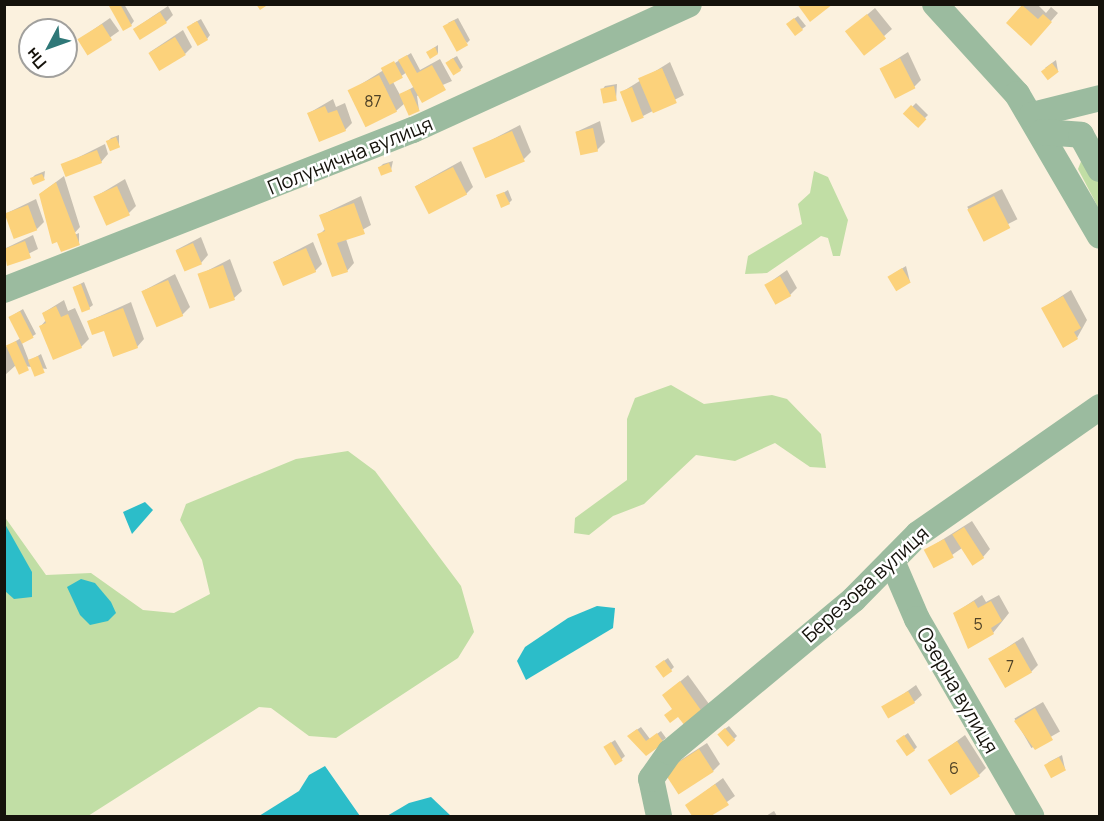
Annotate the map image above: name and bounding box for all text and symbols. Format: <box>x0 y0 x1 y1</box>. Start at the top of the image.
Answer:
north arrow <box>18 18 78 78</box>
text: Пн <box>21 43 51 74</box>
house number: 87 <box>364 91 382 111</box>
street label: Полунична вулиця <box>264 111 436 199</box>
street label: Березова вулиця <box>797 521 933 647</box>
house number: 5 <box>973 614 983 634</box>
street label: Озерна вулиця <box>912 623 1004 757</box>
house number: 7 <box>1006 656 1014 676</box>
house number: 6 <box>949 758 959 778</box>

